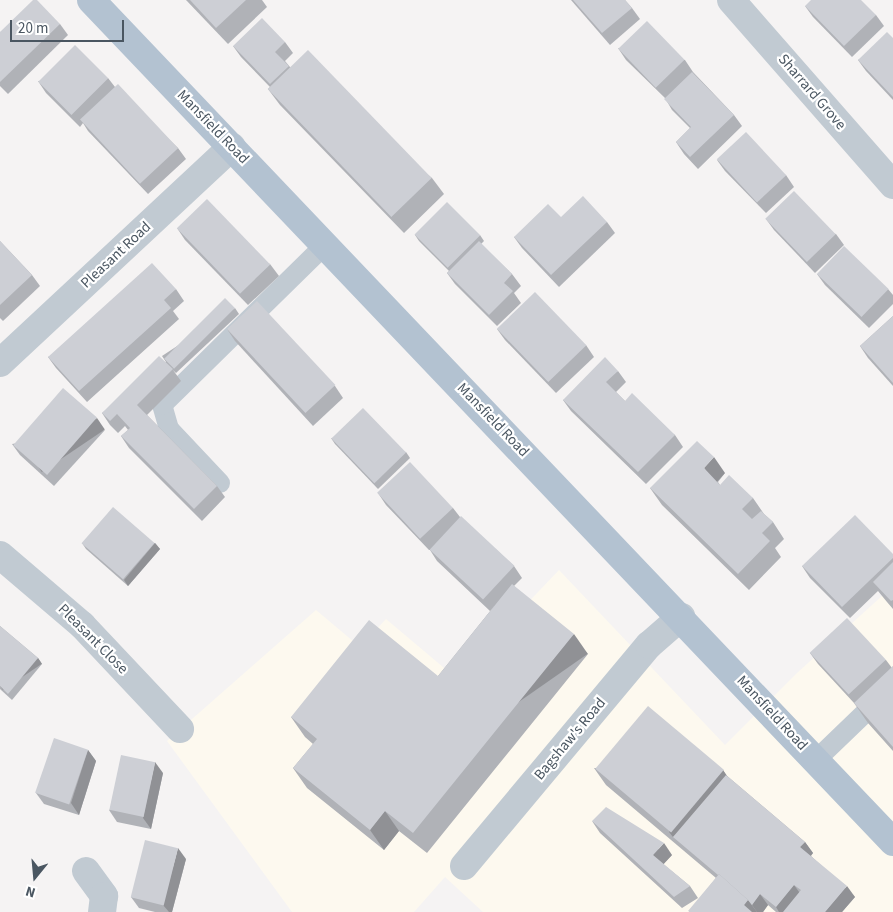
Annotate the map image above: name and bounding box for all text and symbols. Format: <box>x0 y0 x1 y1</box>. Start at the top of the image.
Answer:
scale bar <box>12 10 126 42</box>
text: 20 m <box>18 18 48 39</box>
street label: Sharrard Grove <box>774 50 850 134</box>
street label: Mansfield Road <box>173 86 253 168</box>
street label: Pleasant Road <box>77 218 155 292</box>
street label: Mansfield Road <box>453 379 533 461</box>
street label: Pleasant Close <box>54 600 132 678</box>
street label: Mansfield Road <box>733 672 811 754</box>
street label: Bagshaw's Road <box>530 694 610 784</box>
north arrow <box>10 852 60 902</box>
text: N <box>23 880 38 902</box>

